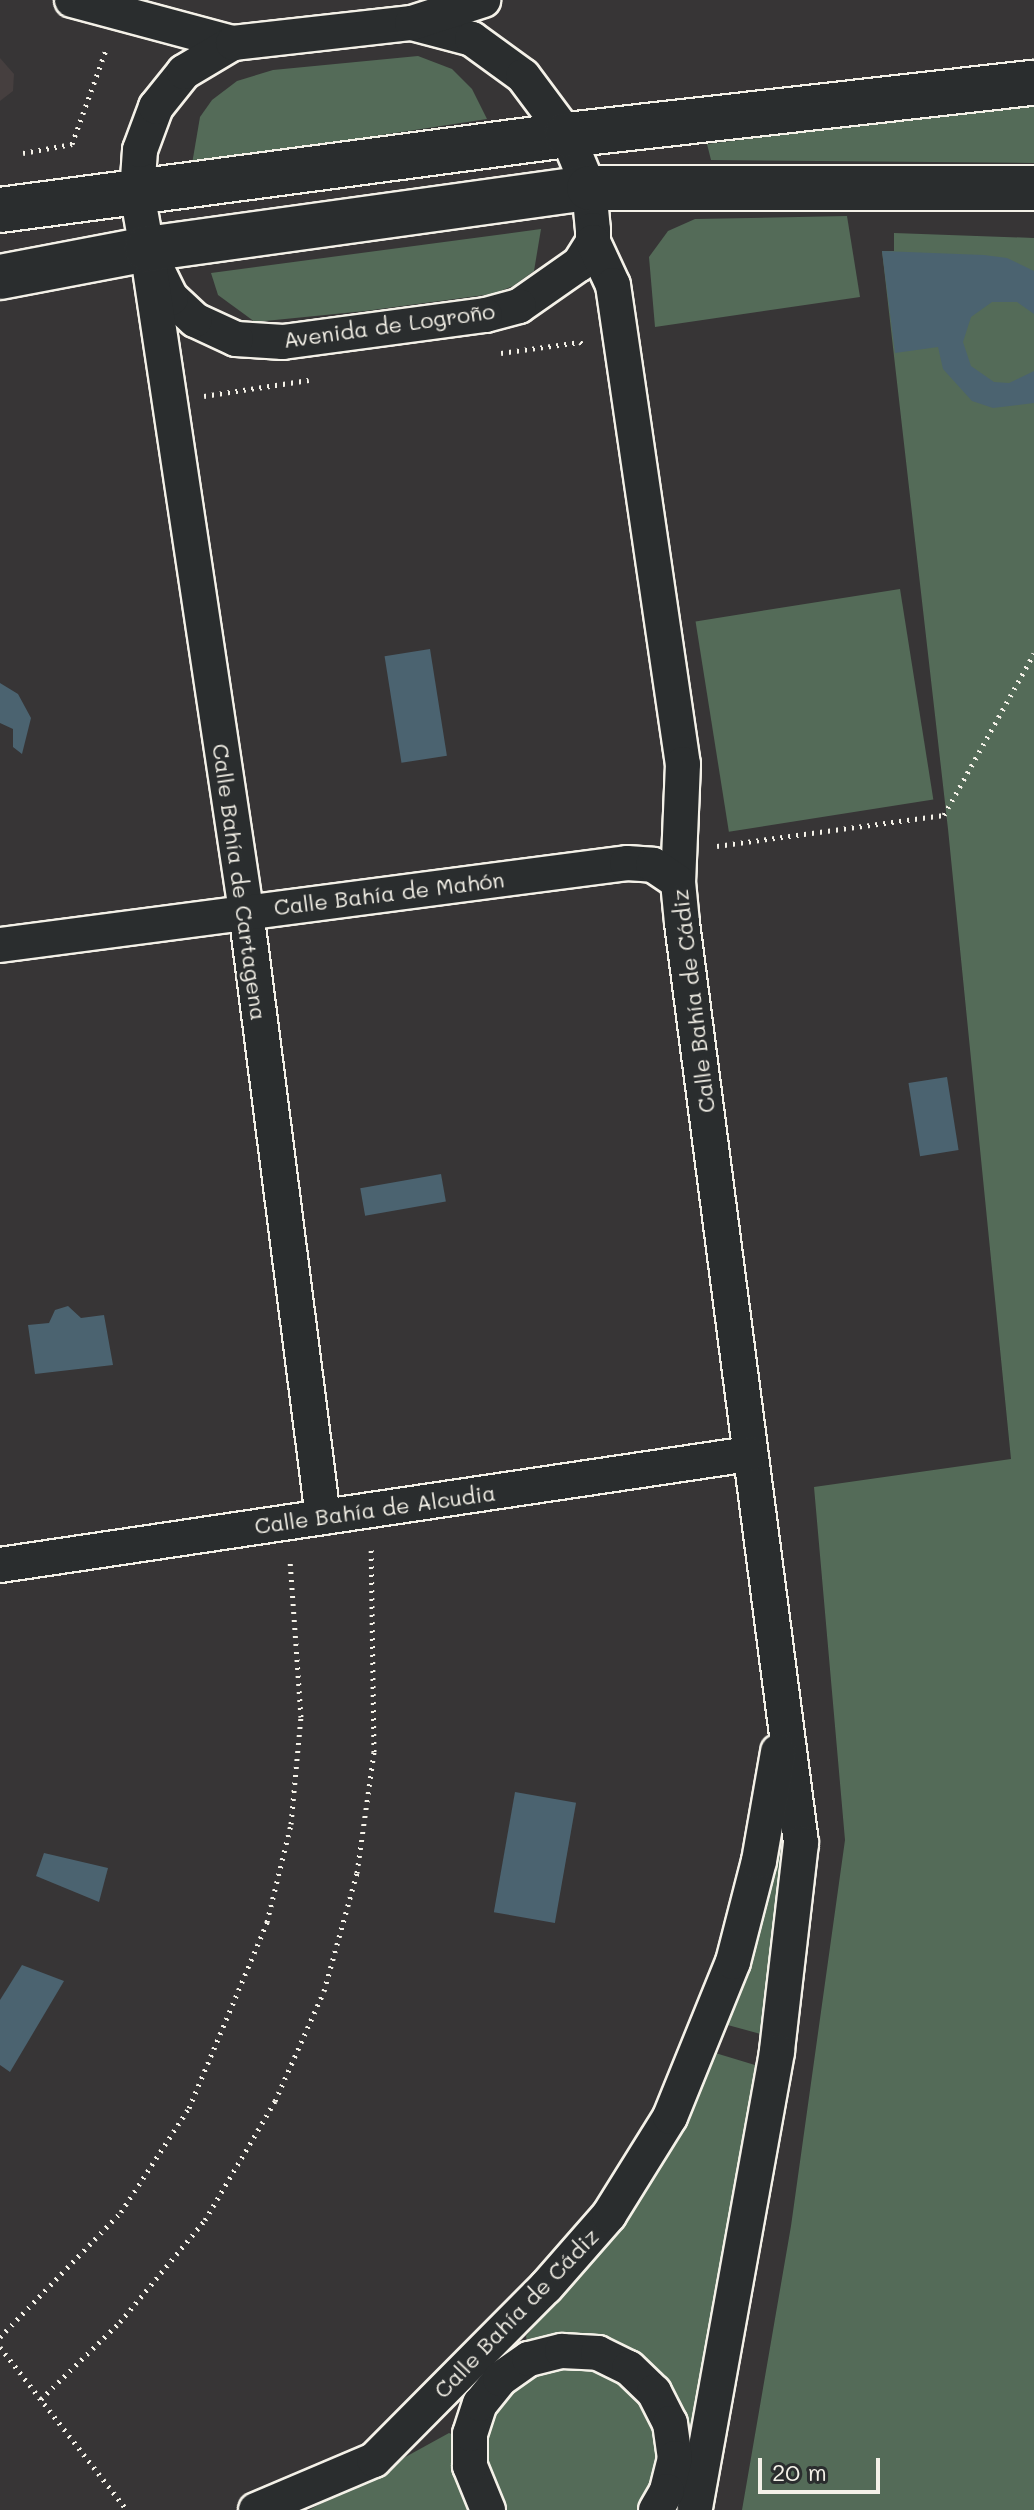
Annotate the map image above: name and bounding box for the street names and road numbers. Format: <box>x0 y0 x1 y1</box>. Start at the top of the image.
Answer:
street label: Avenida de Logroño <box>282 297 496 353</box>
street label: Calle Bahía de Cartagena <box>207 742 273 1022</box>
street label: Calle Bahía de Mahón <box>272 866 506 920</box>
street label: Calle Bahía de Cádiz <box>666 887 720 1115</box>
street label: Calle Bahía de Alcudia <box>253 1479 497 1539</box>
street label: Calle Bahía de Cádiz <box>428 2223 604 2403</box>

